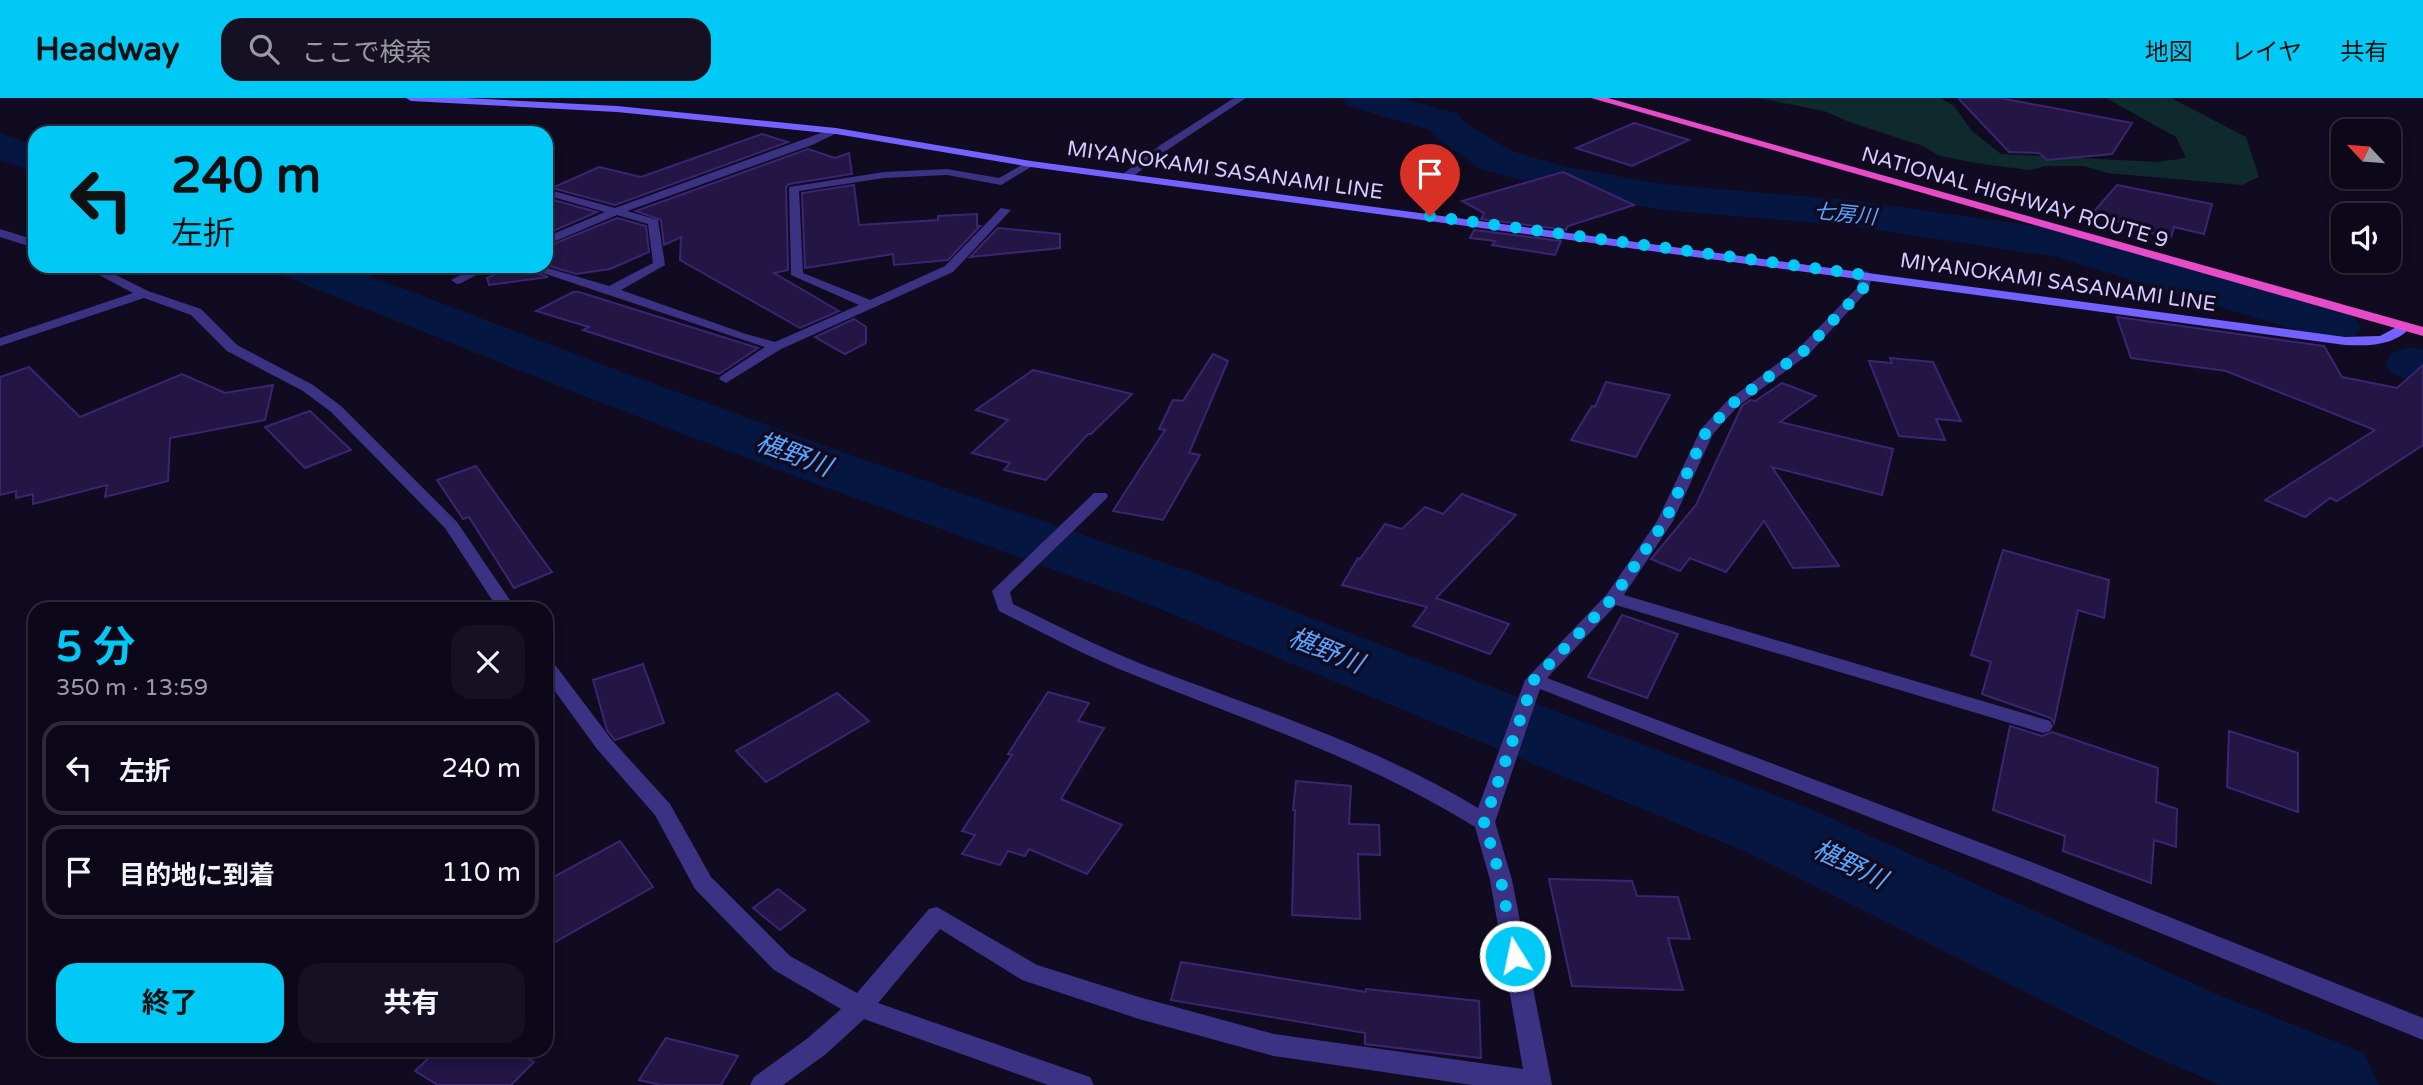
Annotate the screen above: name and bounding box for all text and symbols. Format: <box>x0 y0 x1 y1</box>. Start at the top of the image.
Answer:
search box <box>221 18 711 81</box>
text: Headway <box>35 30 179 69</box>
icon: search <box>245 30 283 68</box>
text: ここで検索 <box>301 37 431 68</box>
text: 地図 <box>2145 38 2193 67</box>
text: レイヤ <box>2231 38 2302 67</box>
text: 共有 <box>2340 38 2388 67</box>
north arrow <box>2331 119 2401 189</box>
map controls <box>2331 119 2401 273</box>
street label: MIYANOKAMI SASANAMI LINE <box>1065 136 1385 205</box>
street label: NATIONAL HIGHWAY ROUTE 9 <box>1859 142 2171 253</box>
pin <box>1400 144 1460 216</box>
text: 240 m <box>171 147 321 206</box>
icon: left <box>56 154 147 245</box>
icon: arrive <box>1411 155 1449 193</box>
water label: 七房川 <box>1812 199 1880 230</box>
button: sound <box>2331 203 2401 273</box>
text: 左折 <box>171 215 235 253</box>
street label: MIYANOKAMI SASANAMI LINE <box>1898 248 2218 317</box>
water label: 椹野川 <box>752 426 839 484</box>
water label: 椹野川 <box>1284 621 1371 681</box>
text: 5 分 <box>56 622 135 673</box>
button: close <box>451 625 525 699</box>
text: 350 m · 13:59 <box>56 674 208 702</box>
icon: left <box>60 749 98 787</box>
text: 240 m <box>441 753 521 784</box>
text: 左折 <box>119 756 171 787</box>
water label: 椹野川 <box>1808 833 1894 897</box>
icon: arrive <box>60 853 98 891</box>
text: 110 m <box>441 857 521 888</box>
text: 目的地に到着 <box>119 860 275 891</box>
position arrow <box>1478 919 1552 993</box>
button: 終了 <box>56 963 284 1043</box>
button: 共有 <box>298 963 525 1043</box>

